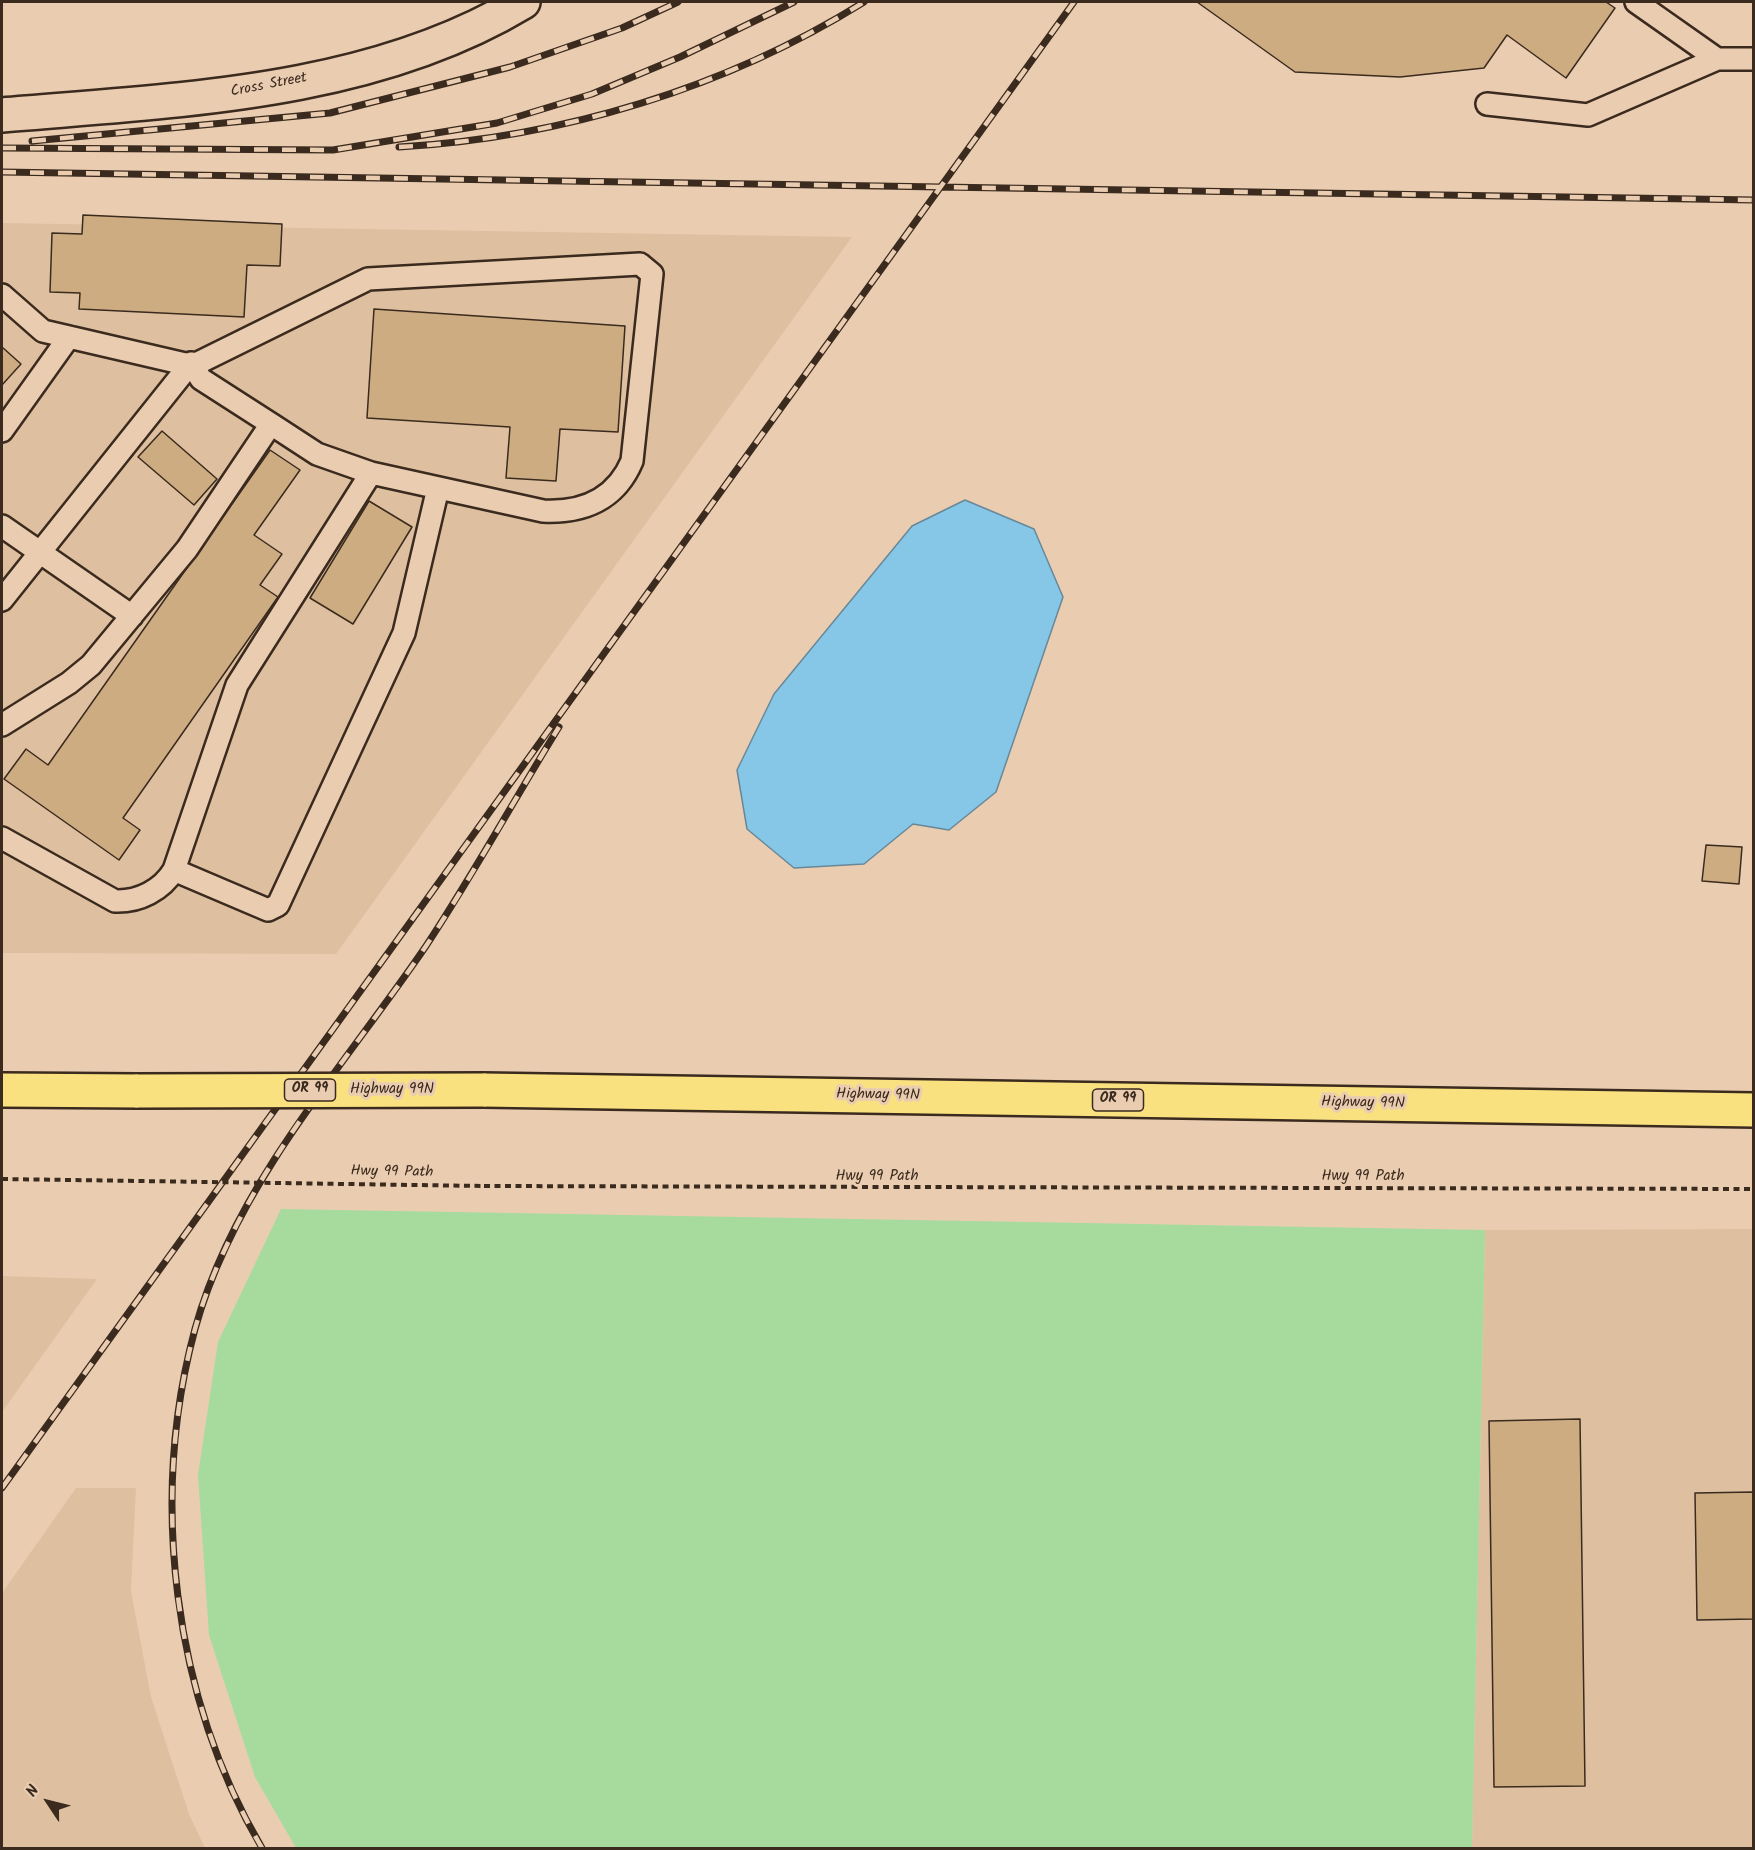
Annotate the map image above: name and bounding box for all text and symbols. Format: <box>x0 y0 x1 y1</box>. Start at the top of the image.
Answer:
street label: Cross Street <box>229 70 309 102</box>
road number: OR 99 <box>284 1079 336 1101</box>
street label: Highway 99N <box>350 1081 434 1099</box>
street label: Highway 99N <box>836 1086 920 1106</box>
road number: OR 99 <box>1092 1089 1144 1111</box>
street label: Highway 99N <box>1321 1094 1405 1114</box>
street label: Hwy 99 Path <box>350 1163 434 1183</box>
street label: Hwy 99 Path <box>836 1168 918 1186</box>
street label: Hwy 99 Path <box>1322 1168 1404 1186</box>
north arrow <box>18 1772 78 1832</box>
text: N <box>20 1780 46 1803</box>

